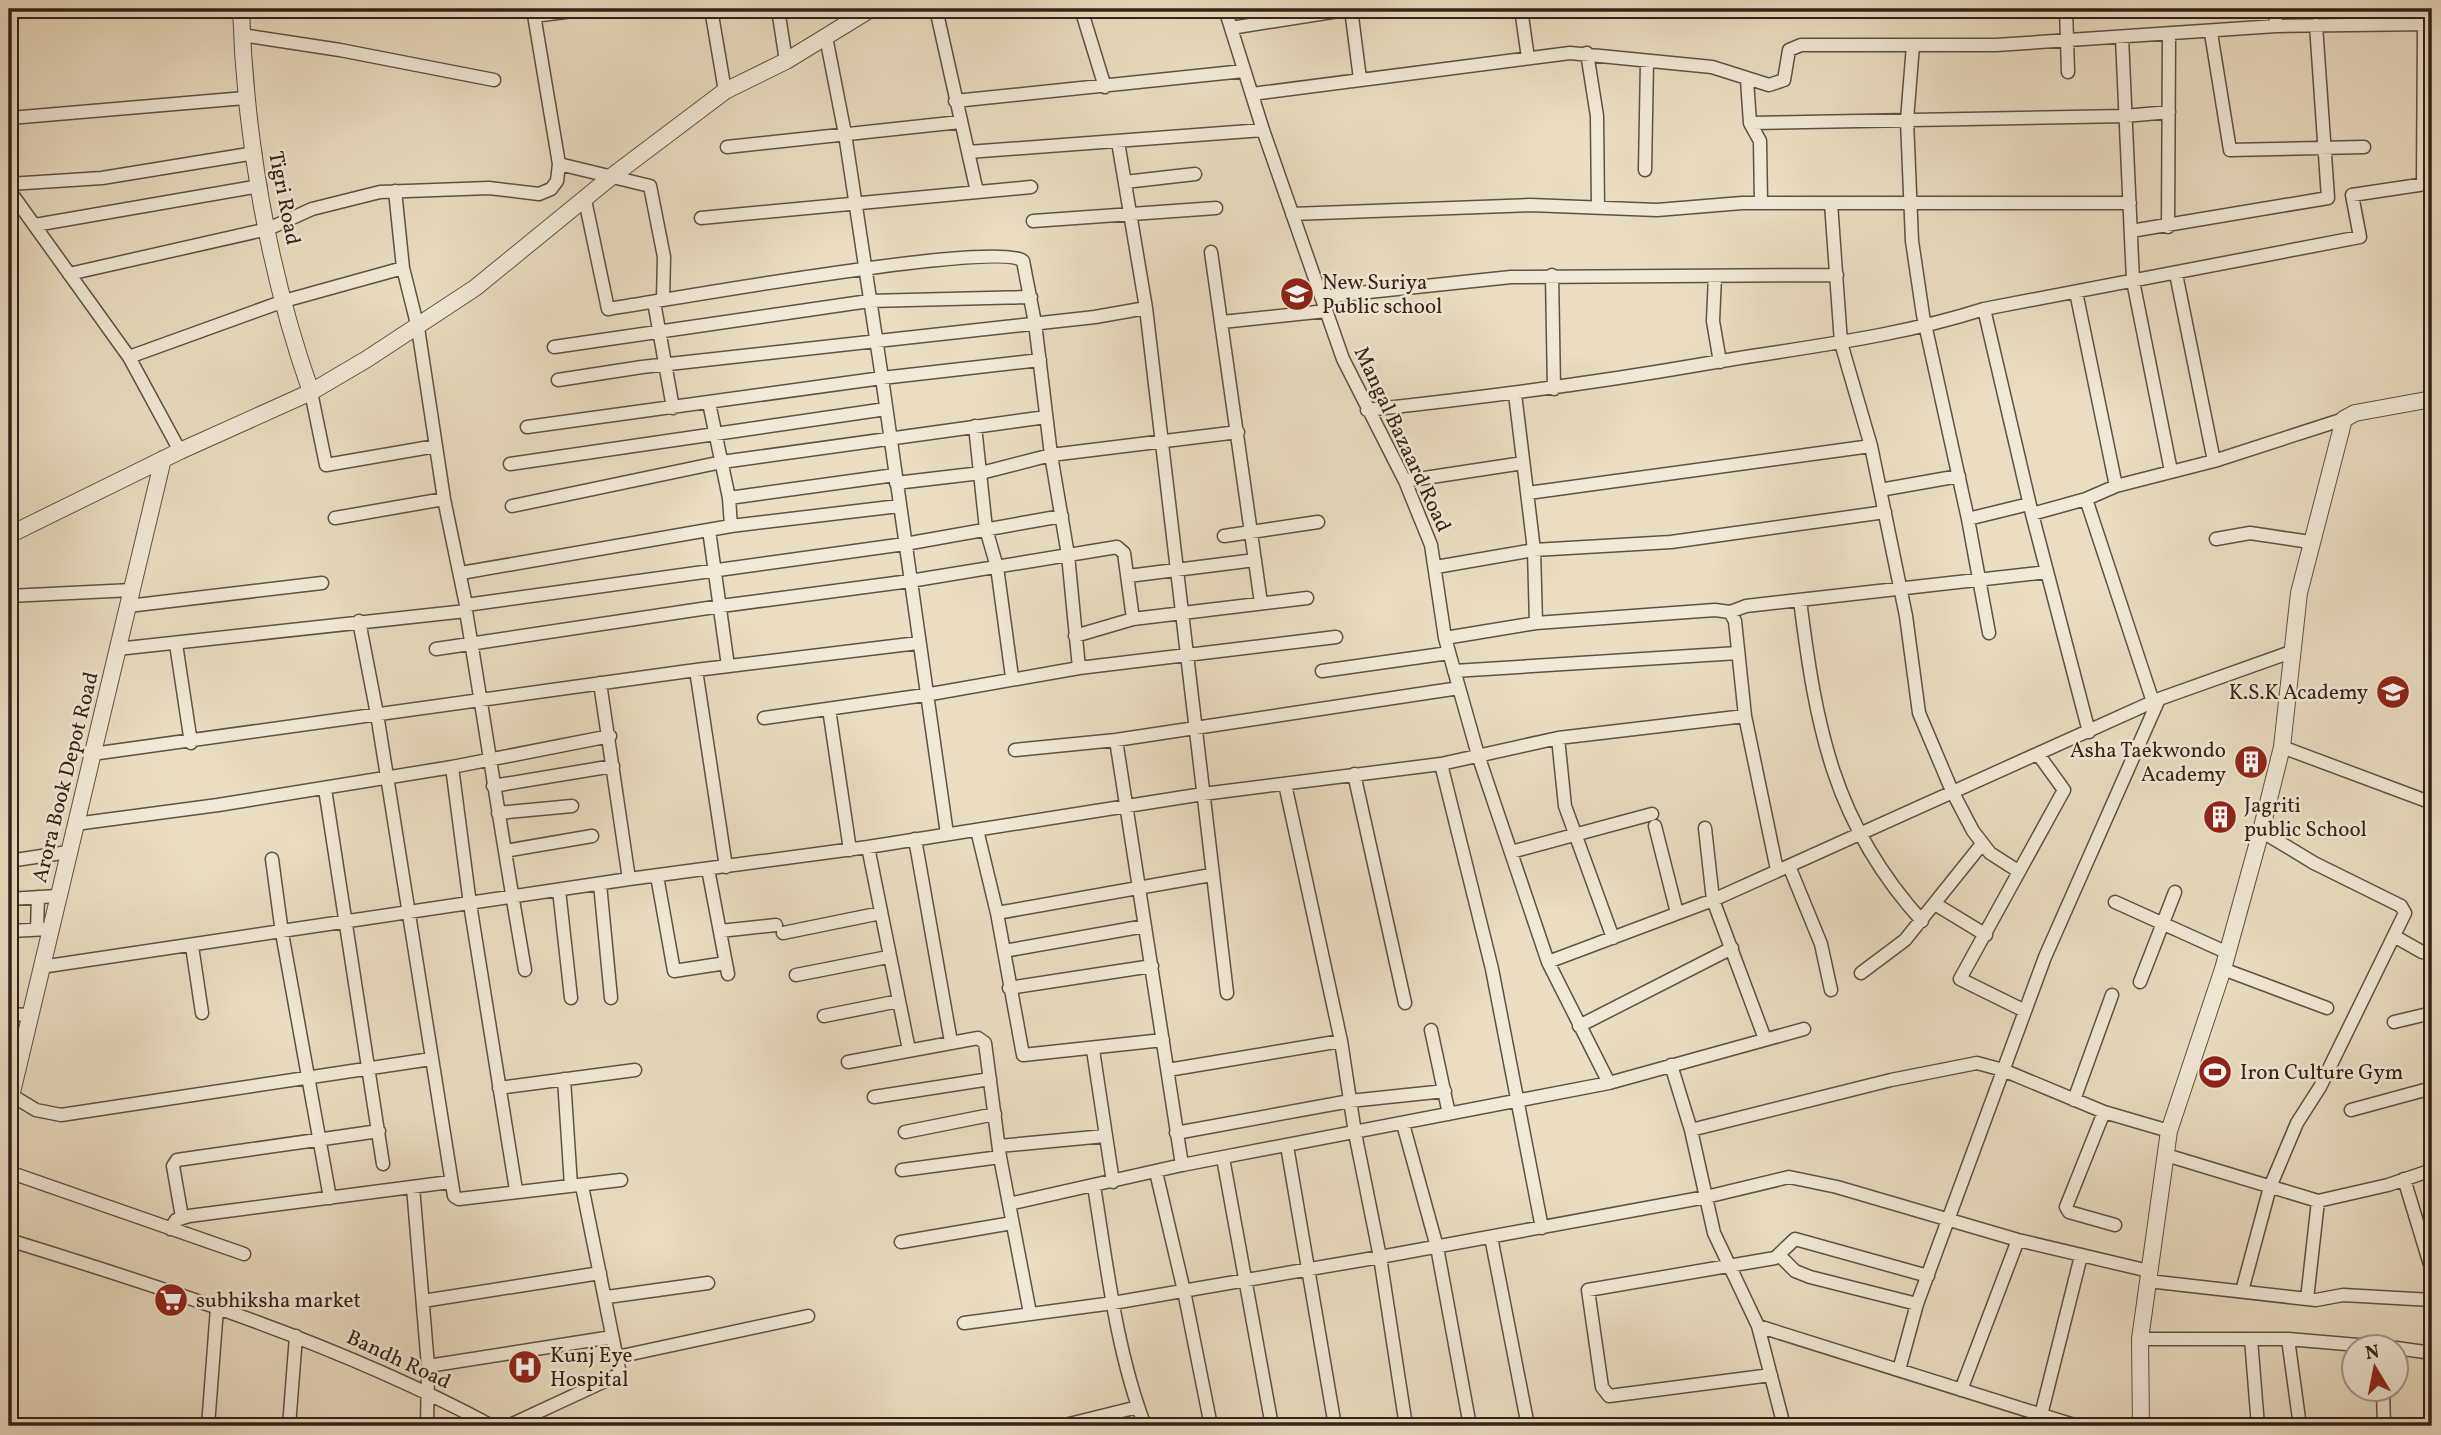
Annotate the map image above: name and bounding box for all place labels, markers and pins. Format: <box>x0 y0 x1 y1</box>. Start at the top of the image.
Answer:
place label: New Suriya Public school <box>1322 269 1442 322</box>
school or university icon: New Suriya Public school <box>1278 275 1316 313</box>
school or university icon: K.S.K Academy <box>2374 673 2412 711</box>
place label: K.S.K Academy <box>2229 679 2369 708</box>
place label: Asha Taekwondo Academy <box>2070 737 2227 790</box>
building icon: Asha Taekwondo Academy <box>2232 743 2270 781</box>
place label: Jagriti public School <box>2244 792 2367 845</box>
building icon: Jagriti public School <box>2201 798 2239 836</box>
sports icon: Iron Culture Gym <box>2196 1053 2234 1091</box>
place label: Iron Culture Gym <box>2240 1059 2403 1088</box>
supermarket icon: subhiksha market <box>152 1281 190 1319</box>
place label: subhiksha market <box>196 1287 361 1316</box>
place label: Kunj Eye Hospital <box>550 1342 633 1395</box>
hospital icon: Kunj Eye Hospital <box>506 1348 544 1386</box>

